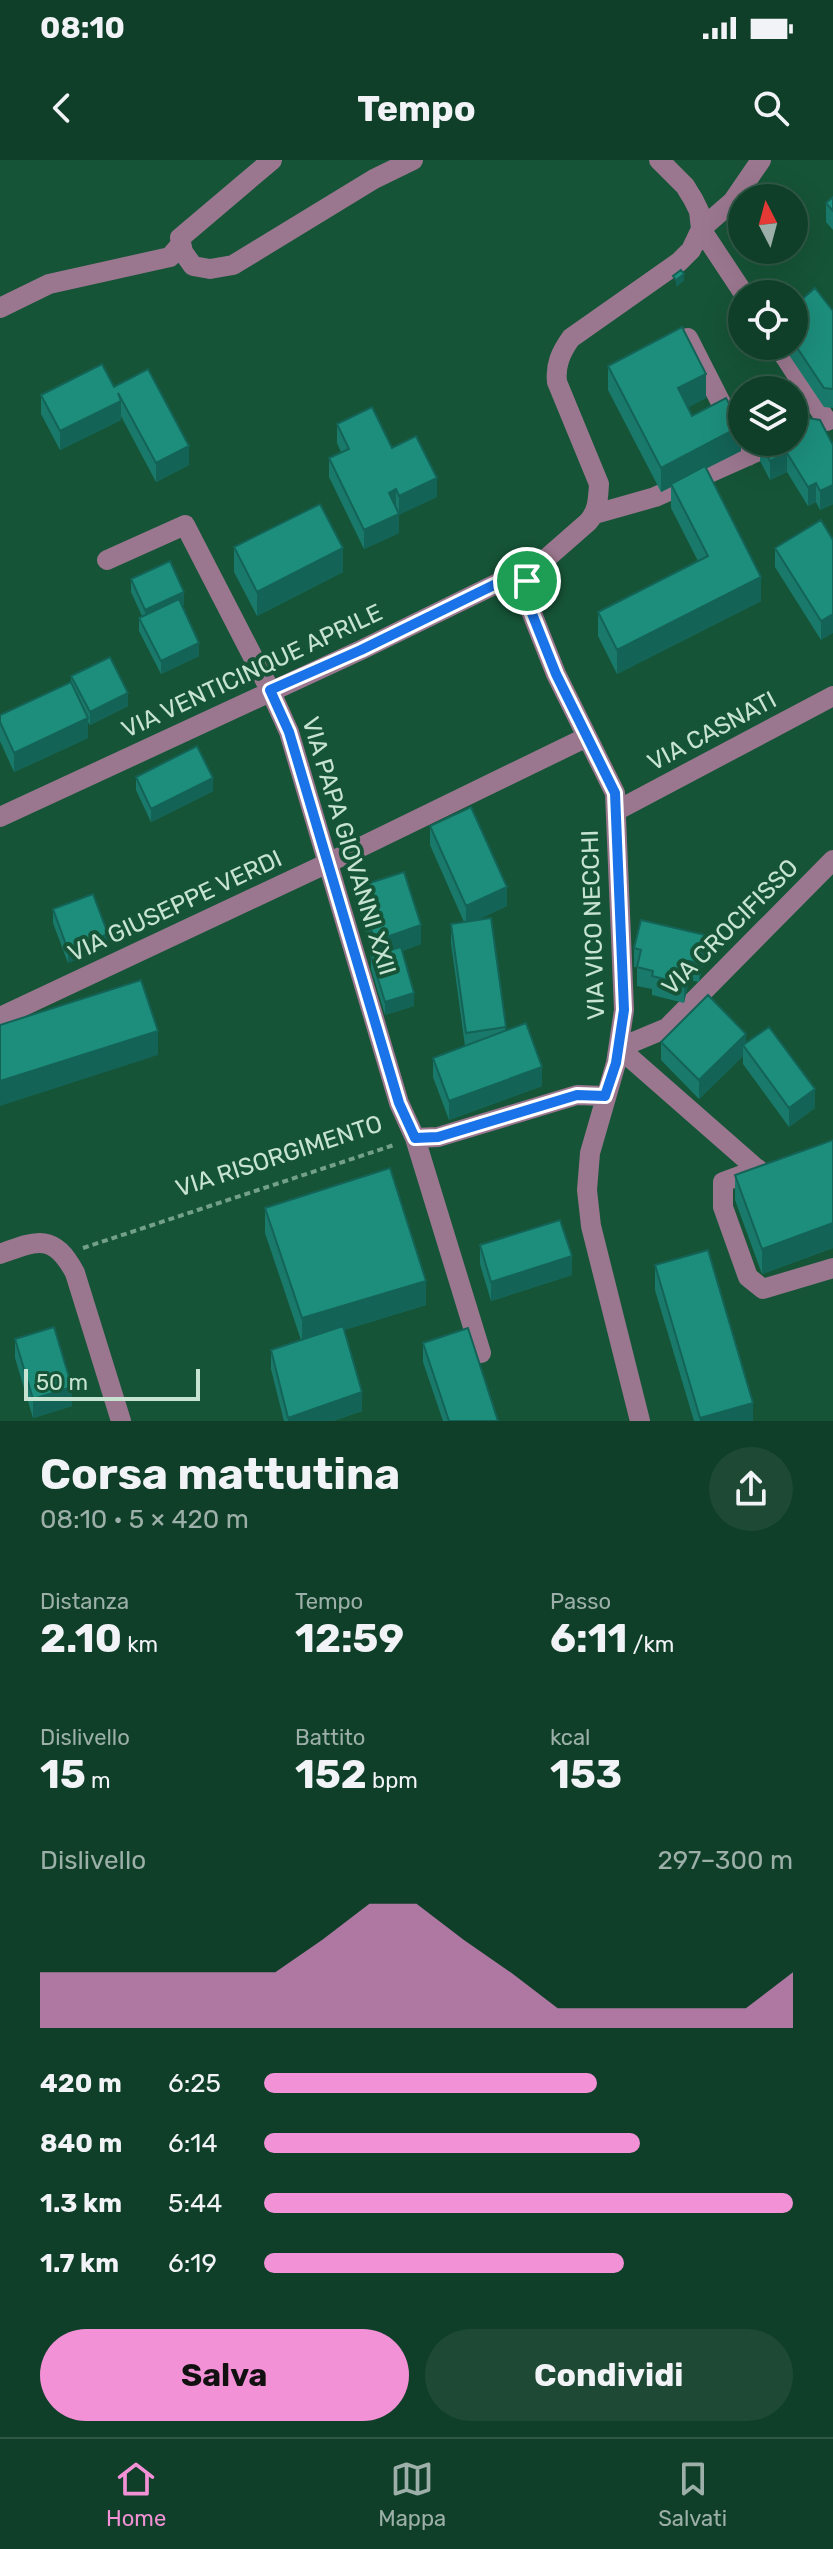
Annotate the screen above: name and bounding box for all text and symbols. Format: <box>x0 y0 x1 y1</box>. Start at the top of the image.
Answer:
text: 08:10 <box>40 10 125 46</box>
icon: back <box>40 86 84 130</box>
icon: search <box>749 86 793 130</box>
text: Tempo <box>357 87 476 130</box>
north arrow <box>728 184 808 264</box>
map controls <box>728 184 808 456</box>
button: locate <box>728 280 808 360</box>
button: layers <box>728 376 808 456</box>
pin <box>493 547 561 615</box>
icon: arrive <box>505 559 549 603</box>
street label: VIA VENTICINQUE APRILE <box>117 598 387 744</box>
street label: VIA CASNATI <box>643 685 781 777</box>
street label: VIA PAPA GIOVANNI XXII <box>296 714 402 978</box>
street label: VIA VICO NECCHI <box>576 830 610 1020</box>
street label: VIA GIUSEPPE VERDI <box>64 844 286 968</box>
street label: VIA CROCIFISSO <box>656 853 804 1001</box>
street label: VIA RISORGIMENTO <box>172 1109 386 1203</box>
scale bar <box>24 1365 200 1401</box>
text: 50 m <box>36 1369 88 1396</box>
button: share <box>709 1447 793 1531</box>
text: Corsa mattutina <box>40 1448 400 1500</box>
text: 08:10 · 5 × 420 m <box>40 1504 249 1535</box>
text: Distanza <box>40 1588 129 1615</box>
text: Tempo <box>295 1588 363 1615</box>
text: Passo <box>550 1588 611 1615</box>
text: 2.10 <box>40 1615 122 1662</box>
text: 12:59 <box>295 1615 404 1662</box>
text: 6:11 <box>550 1615 627 1662</box>
text: km <box>122 1631 158 1658</box>
text: /km <box>627 1631 674 1658</box>
text: Dislivello <box>40 1724 130 1751</box>
text: Battito <box>295 1724 366 1751</box>
text: kcal <box>550 1724 590 1751</box>
text: 15 <box>40 1751 86 1798</box>
text: 152 <box>295 1751 367 1798</box>
text: 153 <box>550 1751 622 1798</box>
text: m <box>86 1767 111 1794</box>
text: bpm <box>367 1767 418 1794</box>
text: Dislivello <box>40 1845 146 1876</box>
text: 297–300 m <box>657 1845 793 1876</box>
text: 420 m <box>40 2068 122 2099</box>
text: 6:25 <box>168 2068 221 2099</box>
text: 840 m <box>40 2128 122 2159</box>
text: 6:14 <box>168 2128 218 2159</box>
text: 1.3 km <box>40 2188 122 2219</box>
text: 5:44 <box>168 2188 222 2219</box>
text: 1.7 km <box>40 2248 119 2279</box>
text: 6:19 <box>168 2248 217 2279</box>
button: Salva <box>40 2329 409 2421</box>
button: Condividi <box>425 2329 793 2421</box>
tab: Home <box>106 2457 166 2532</box>
tab: Mappa <box>378 2457 446 2532</box>
tab: Salvati <box>658 2457 727 2532</box>

